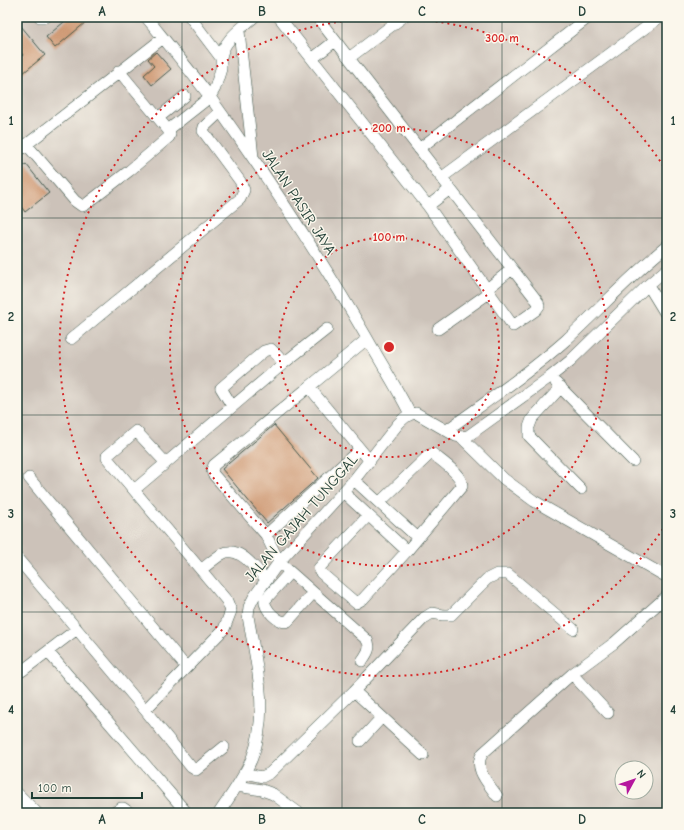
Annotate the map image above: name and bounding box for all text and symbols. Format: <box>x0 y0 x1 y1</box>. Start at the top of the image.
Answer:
text: A <box>98 4 106 19</box>
text: B <box>258 4 266 19</box>
text: C <box>418 4 426 19</box>
text: D <box>578 4 586 19</box>
text: 300 m <box>485 31 519 45</box>
text: 1 <box>8 113 14 128</box>
text: 1 <box>670 113 676 128</box>
text: 200 m <box>372 121 406 135</box>
street label: JALAN PASIR JAYA <box>258 146 340 258</box>
text: 100 m <box>373 230 405 244</box>
text: 2 <box>8 309 14 324</box>
text: 2 <box>670 309 676 324</box>
centre of rings <box>382 340 396 354</box>
street label: JALAN GAJAH TUNGGAL <box>241 450 362 586</box>
text: 3 <box>8 506 14 521</box>
text: 3 <box>670 506 676 521</box>
text: 4 <box>8 702 14 717</box>
text: 4 <box>670 702 676 717</box>
north arrow <box>614 760 654 800</box>
text: N <box>634 767 649 781</box>
scale bar <box>32 774 142 800</box>
text: 100 m <box>38 781 71 795</box>
text: A <box>98 812 106 827</box>
text: B <box>258 812 266 827</box>
text: C <box>418 812 426 827</box>
text: D <box>578 812 586 827</box>

